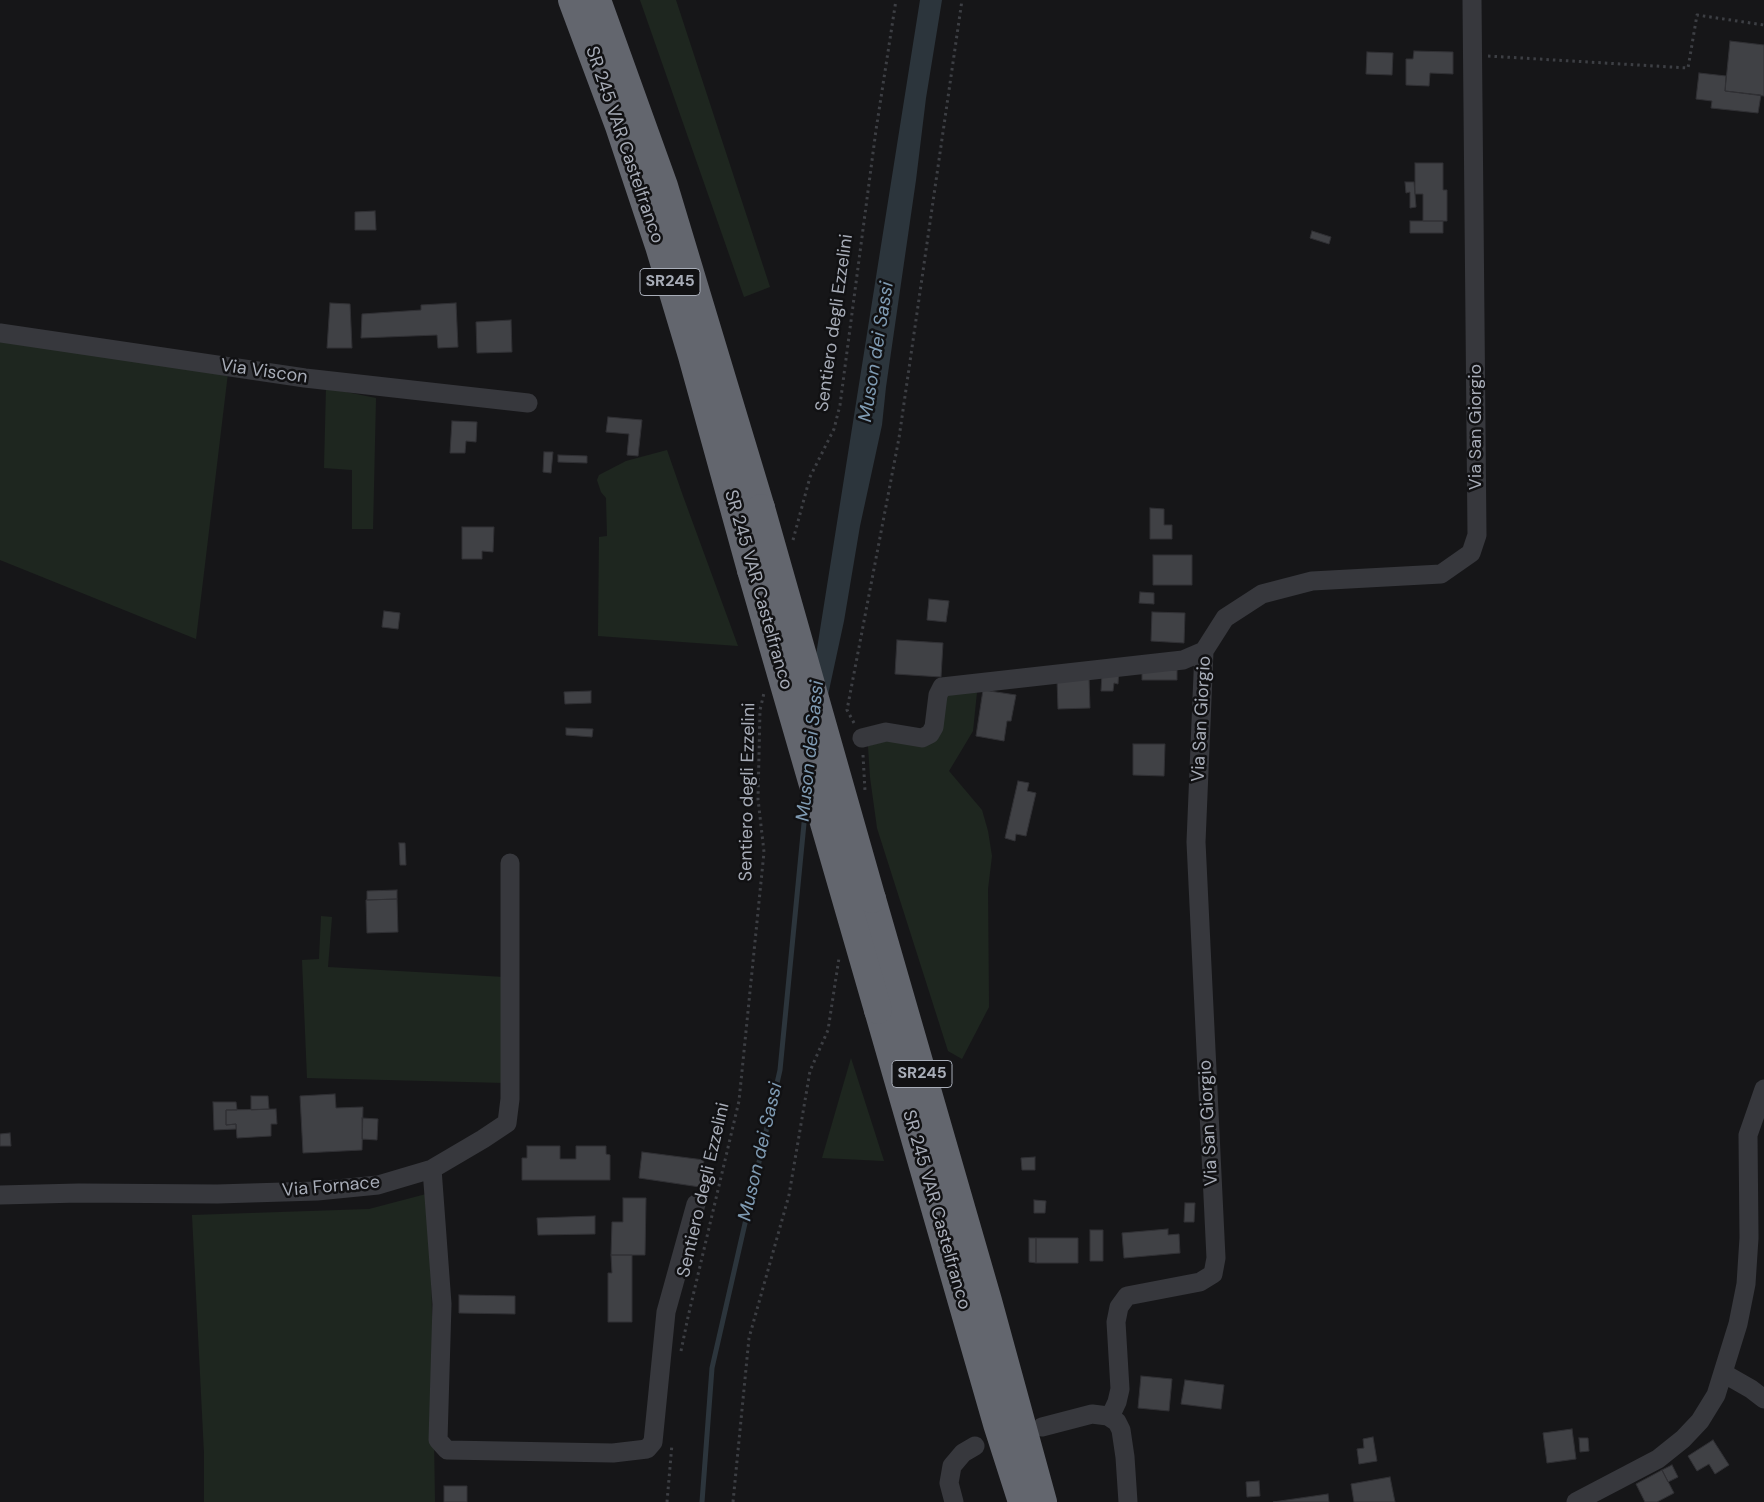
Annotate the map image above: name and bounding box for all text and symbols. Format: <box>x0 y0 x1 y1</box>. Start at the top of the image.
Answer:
street label: SR 245 VAR Castelfranco <box>580 44 668 246</box>
street label: Sentiero degli Ezzelini <box>812 233 858 413</box>
road number: SR245 <box>640 268 700 296</box>
water label: Muson dei Sassi <box>855 280 899 424</box>
street label: Via Viscon <box>219 355 309 389</box>
street label: Via San Giorgio <box>1465 364 1487 490</box>
street label: SR 245 VAR Castelfranco <box>719 488 797 692</box>
street label: Via San Giorgio <box>1188 655 1216 783</box>
water label: Muson dei Sassi <box>792 679 830 823</box>
street label: Sentiero degli Ezzelini <box>736 702 760 882</box>
street label: Via San Giorgio <box>1195 1059 1223 1187</box>
road number: SR245 <box>892 1060 952 1088</box>
water label: Muson dei Sassi <box>734 1080 788 1224</box>
street label: Sentiero degli Ezzelini <box>673 1100 735 1280</box>
street label: SR 245 VAR Castelfranco <box>897 1108 975 1312</box>
street label: Via Fornace <box>281 1172 381 1202</box>

